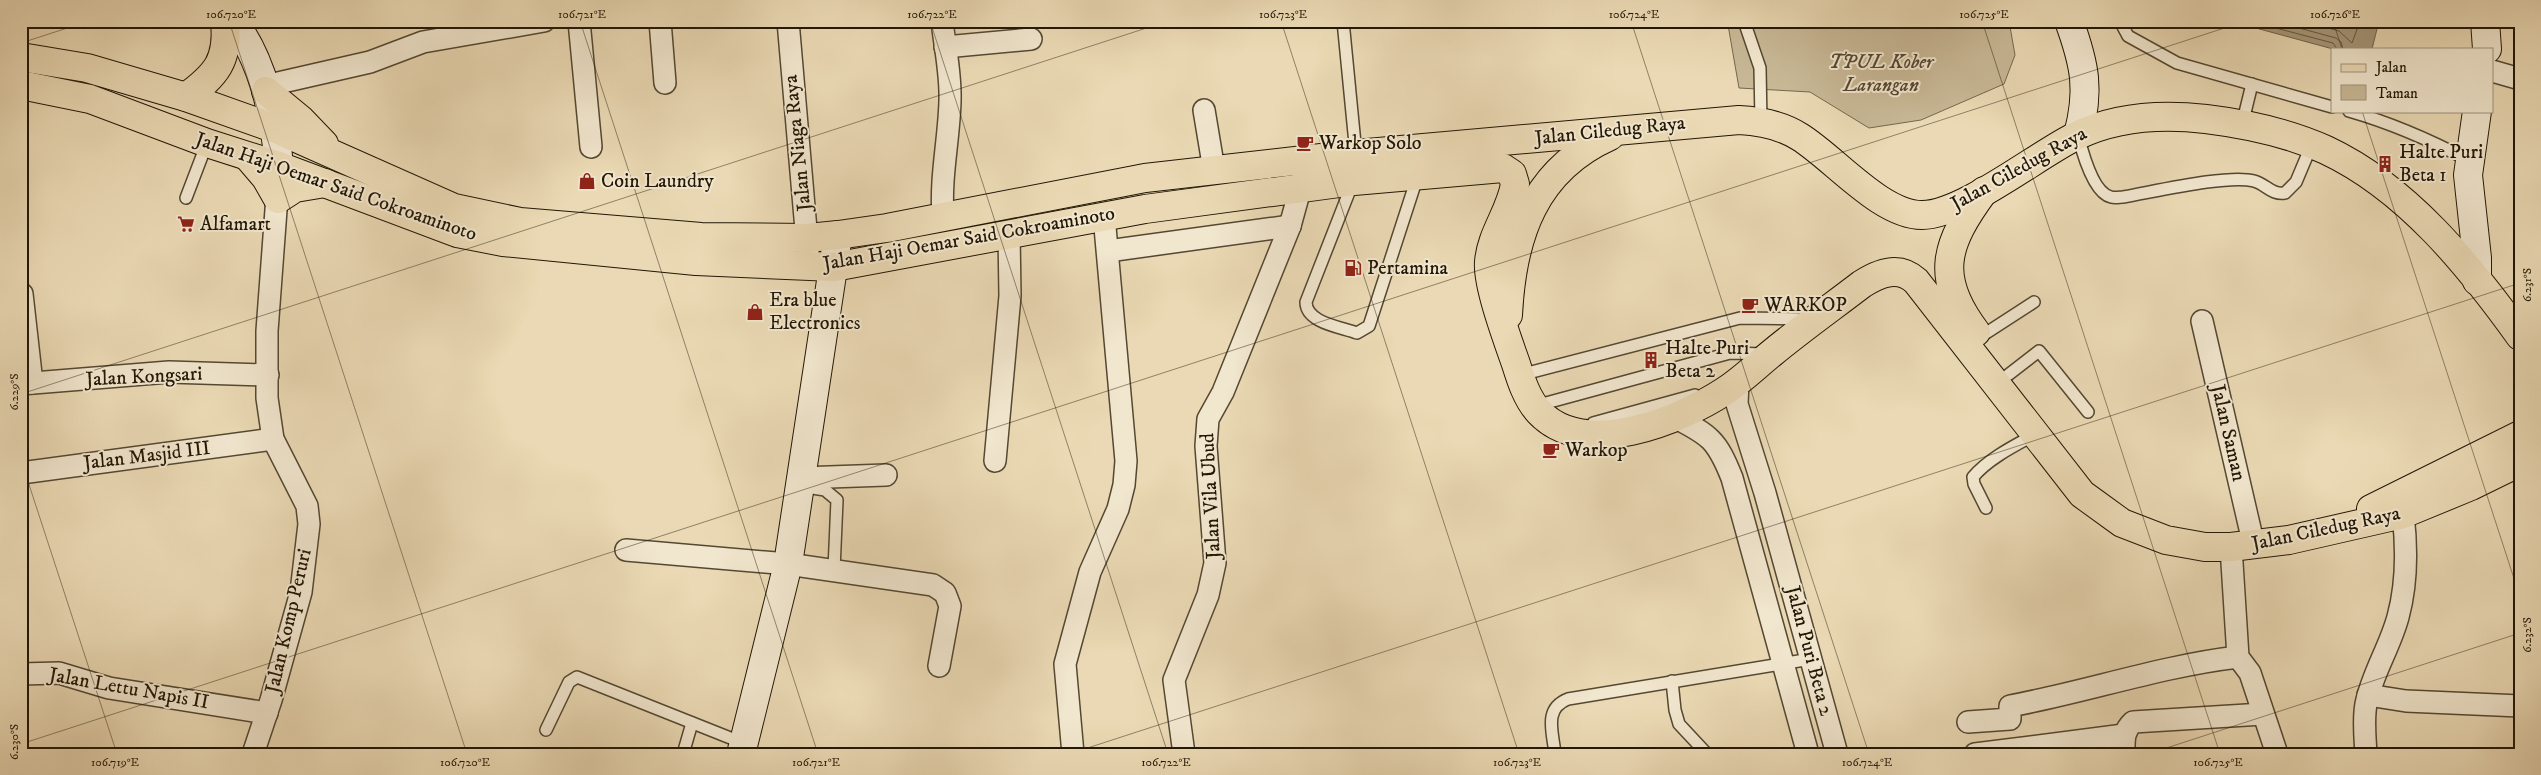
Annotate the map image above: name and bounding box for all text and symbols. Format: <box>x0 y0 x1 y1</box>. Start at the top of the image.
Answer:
text: 106.720°E <box>206 7 257 22</box>
text: 106.721°E <box>558 7 607 22</box>
text: 106.722°E <box>907 7 957 22</box>
text: 106.723°E <box>1259 7 1308 22</box>
text: 106.724°E <box>1609 7 1660 22</box>
text: 106.725°E <box>1959 7 2009 22</box>
text: 106.726°E <box>2310 7 2360 22</box>
legend <box>2331 48 2494 112</box>
park label: TPUL Kober Larangan <box>1829 50 1935 98</box>
text: Jalan <box>2374 58 2407 77</box>
street label: Jalan Niaga Raya <box>778 73 818 214</box>
text: Taman <box>2376 84 2418 103</box>
street label: Jalan Ciledug Raya <box>1532 111 1687 152</box>
street label: Jalan Ciledug Raya <box>1945 121 2092 218</box>
street label: Jalan Haji Oemar Said Cokroaminoto <box>190 126 480 247</box>
place label: Warkop Solo <box>1318 131 1422 156</box>
cafe icon: Warkop Solo <box>1295 133 1315 153</box>
place label: Halte Puri Beta 1 <box>2399 140 2483 188</box>
building icon: Halte Puri Beta 1 <box>2375 154 2395 174</box>
place label: Coin Laundry <box>601 169 714 194</box>
shop icon: Coin Laundry <box>577 171 597 191</box>
street label: Jalan Haji Oemar Said Cokroaminoto <box>819 201 1117 277</box>
place label: Alfamart <box>200 212 271 237</box>
supermarket icon: Alfamart <box>176 214 196 234</box>
place label: Pertamina <box>1367 256 1449 281</box>
fuel station icon: Pertamina <box>1343 258 1363 278</box>
text: 6.231°S <box>2520 268 2535 302</box>
place label: Era blue Electronics <box>769 288 861 336</box>
place label: WARKOP <box>1763 293 1847 318</box>
cafe icon: WARKOP <box>1740 295 1760 315</box>
shop icon: Era blue Electronics <box>745 302 765 322</box>
place label: Halte Puri Beta 2 <box>1665 336 1749 384</box>
building icon: Halte Puri Beta 2 <box>1641 350 1661 370</box>
street label: Jalan Kongsari <box>83 361 203 393</box>
text: 6.229°S <box>7 374 22 411</box>
street label: Jalan Saman <box>2204 380 2251 484</box>
street label: Jalan Vila Ubud <box>1195 432 1227 562</box>
street label: Jalan Masjid III <box>80 436 212 476</box>
place label: Warkop <box>1564 438 1627 463</box>
cafe icon: Warkop <box>1541 440 1561 460</box>
street label: Jalan Ciledug Raya <box>2247 501 2403 557</box>
street label: Jalan Komp Peruri <box>260 546 318 698</box>
street label: Jalan Puri Beta 2 <box>1779 581 1838 719</box>
text: 6.232°S <box>2520 617 2535 653</box>
street label: Jalan Lettu Napis II <box>45 662 211 715</box>
text: 6.230°S <box>7 724 22 760</box>
text: 106.719°E <box>91 755 140 770</box>
text: 106.720°E <box>440 755 491 770</box>
text: 106.721°E <box>792 755 841 770</box>
text: 106.722°E <box>1141 755 1191 770</box>
text: 106.723°E <box>1493 755 1542 770</box>
text: 106.724°E <box>1842 755 1893 770</box>
text: 106.725°E <box>2193 755 2243 770</box>

